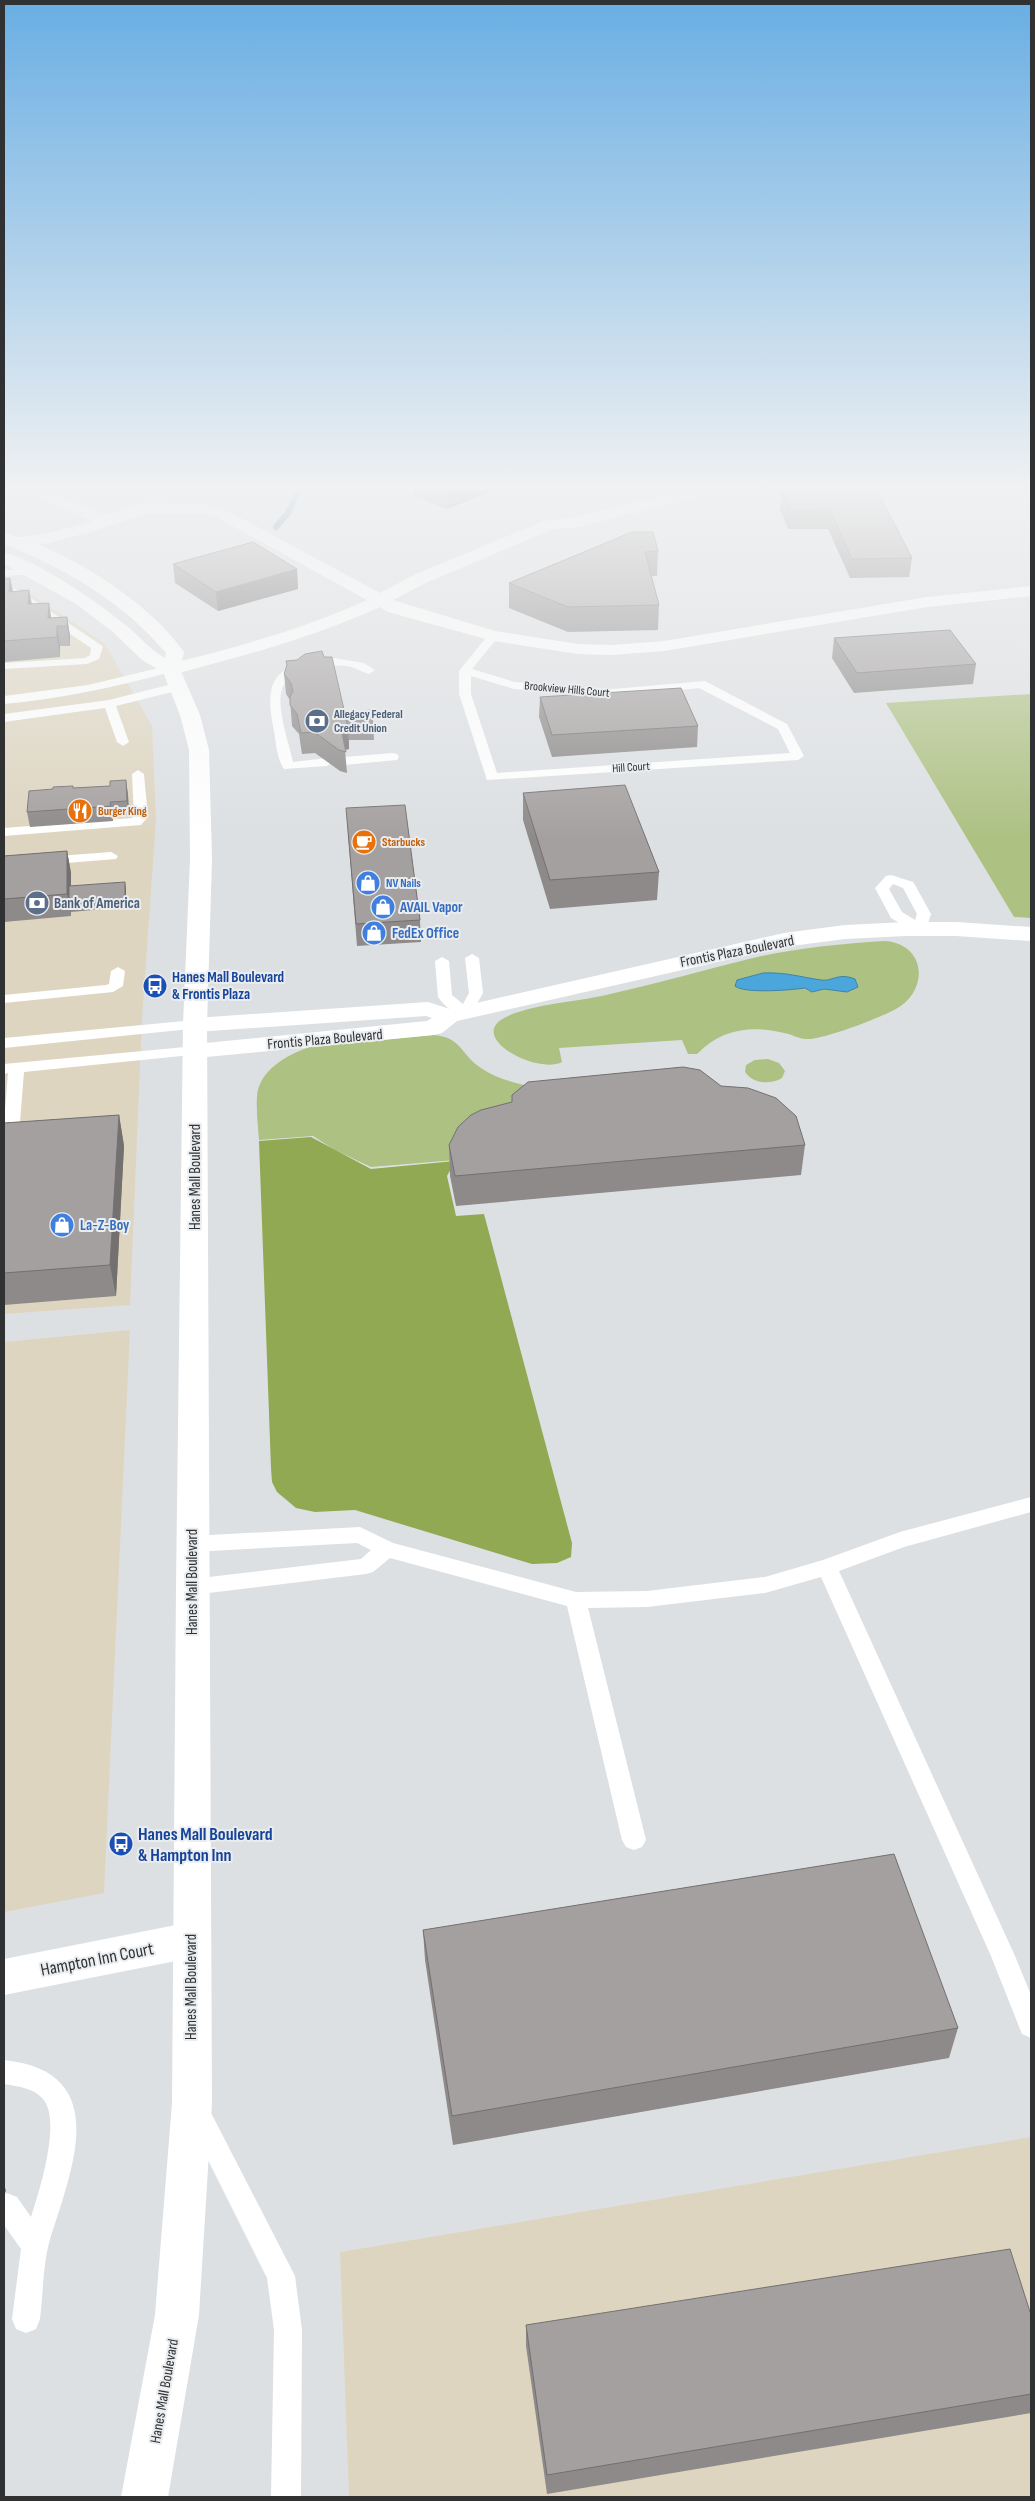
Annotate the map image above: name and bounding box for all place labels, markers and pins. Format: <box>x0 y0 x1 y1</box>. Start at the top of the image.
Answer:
place label: Allegacy Federal Credit Union <box>333 707 403 736</box>
bank icon: Allegacy Federal Credit Union <box>304 708 330 734</box>
restaurant icon: Burger King <box>67 798 93 824</box>
place label: Burger King <box>98 804 147 819</box>
cafe icon: Starbucks <box>351 829 377 855</box>
place label: Starbucks <box>382 835 425 850</box>
shop icon: NV Nails <box>355 870 381 896</box>
place label: NV Nails <box>386 876 421 891</box>
bank icon: Bank of America <box>24 890 50 916</box>
place label: Bank of America <box>54 894 140 913</box>
shop icon: AVAIL Vapor <box>370 894 396 920</box>
place label: AVAIL Vapor <box>399 898 463 917</box>
shop icon: FedEx Office <box>361 920 387 946</box>
place label: FedEx Office <box>392 924 459 943</box>
place label: Hanes Mall Boulevard & Frontis Plaza <box>172 968 284 1004</box>
bus stop icon: Hanes Mall Boulevard & Frontis Plaza <box>142 973 168 999</box>
shop icon: La-Z-Boy <box>49 1212 75 1238</box>
place label: La-Z-Boy <box>80 1216 130 1235</box>
place label: Hanes Mall Boulevard & Hampton Inn <box>138 1824 273 1866</box>
bus stop icon: Hanes Mall Boulevard & Hampton Inn <box>108 1831 134 1857</box>

